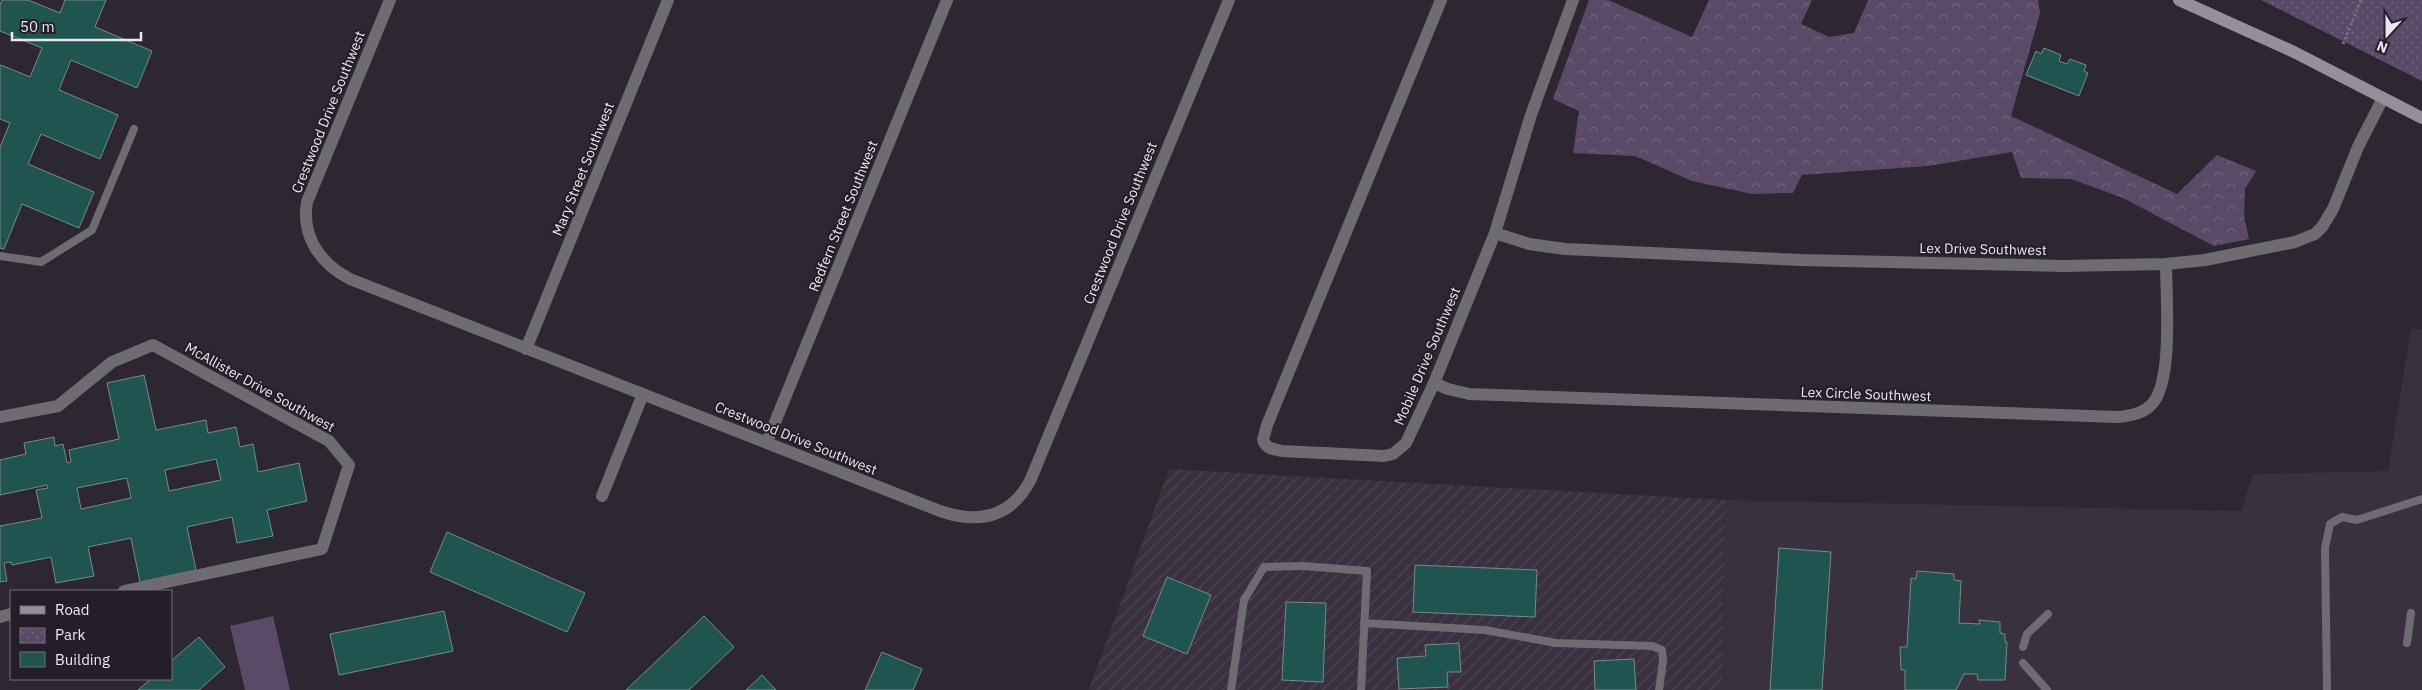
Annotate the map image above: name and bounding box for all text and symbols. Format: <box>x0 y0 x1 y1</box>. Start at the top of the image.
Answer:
scale bar <box>12 10 141 42</box>
north arrow <box>2362 10 2412 60</box>
text: 50 m <box>20 17 55 36</box>
street label: Crestwood Drive Southwest <box>287 28 369 196</box>
text: N <box>2374 37 2390 57</box>
street label: Mary Street Southwest <box>548 99 618 239</box>
street label: Redfern Street Southwest <box>804 138 882 294</box>
street label: Crestwood Drive Southwest <box>1079 139 1161 307</box>
street label: Lex Drive Southwest <box>1919 239 2047 259</box>
street label: Mobile Drive Southwest <box>1390 284 1464 428</box>
street label: McAllister Drive Southwest <box>182 338 338 436</box>
street label: Lex Circle Southwest <box>1800 383 1932 405</box>
street label: Crestwood Drive Southwest <box>712 397 880 479</box>
legend <box>10 590 172 680</box>
text: Road <box>55 600 90 619</box>
text: Park <box>55 625 85 644</box>
text: Building <box>55 650 110 669</box>

